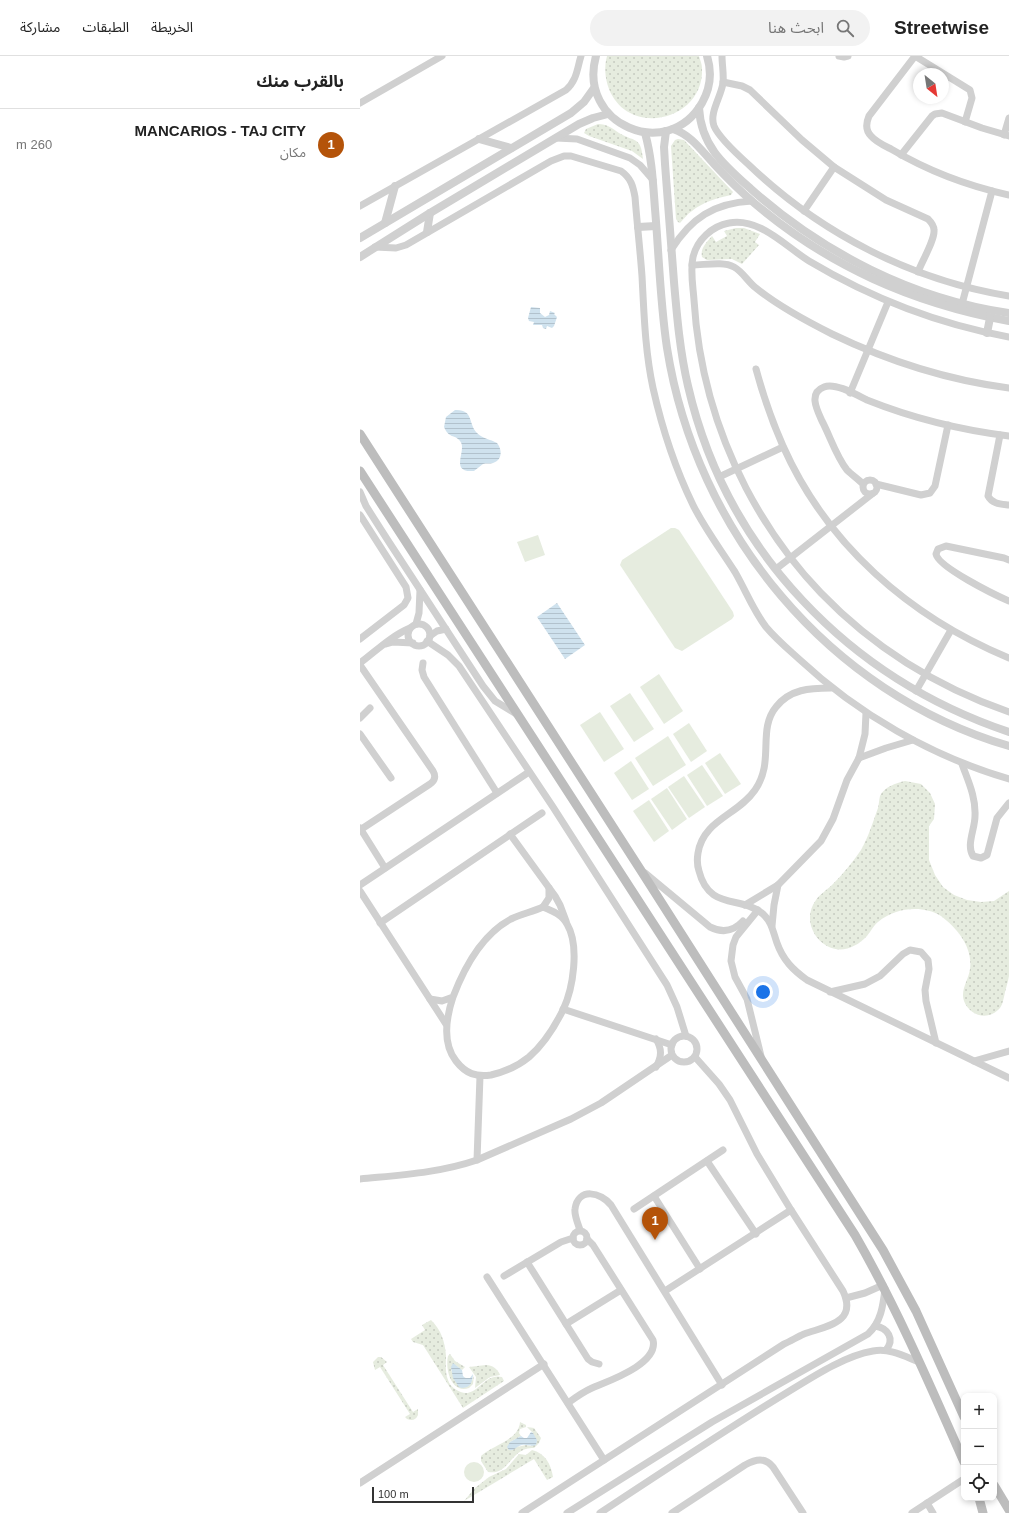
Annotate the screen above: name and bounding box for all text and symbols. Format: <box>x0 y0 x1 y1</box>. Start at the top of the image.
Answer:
search box <box>590 10 870 46</box>
icon: search <box>834 17 856 39</box>
text: Streetwise <box>894 17 989 38</box>
text: مشاركة <box>20 19 60 35</box>
text: الطبقات <box>82 19 129 35</box>
text: الخريطة <box>151 19 193 35</box>
text: ابحث هنا <box>768 19 824 36</box>
north arrow <box>913 68 949 104</box>
text: بالقرب منك <box>256 72 344 91</box>
text: MANCARIOS - TAJ CITY <box>135 122 306 139</box>
text: 260 m <box>16 137 52 152</box>
text: 1 <box>327 137 335 152</box>
text: مكان <box>280 145 306 160</box>
your location <box>753 982 773 1002</box>
pin: 1 <box>642 1207 668 1240</box>
map controls <box>961 1393 997 1501</box>
button: + <box>961 1393 997 1429</box>
button: − <box>961 1429 997 1465</box>
button: locate <box>961 1465 997 1501</box>
scale bar <box>372 1485 474 1504</box>
text: 100 m <box>378 1488 409 1500</box>

